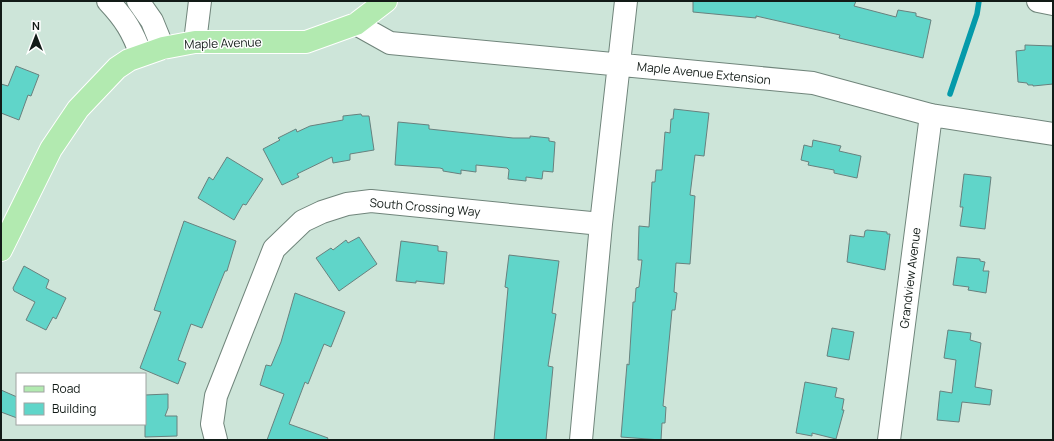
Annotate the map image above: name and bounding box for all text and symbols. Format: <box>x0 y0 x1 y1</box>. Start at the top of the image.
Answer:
north arrow <box>16 16 56 56</box>
text: N <box>32 18 40 33</box>
street label: Maple Avenue <box>184 33 262 53</box>
street label: Maple Avenue Extension <box>636 58 772 88</box>
street label: South Crossing Way <box>369 194 482 220</box>
street label: Grandview Avenue <box>895 226 925 330</box>
legend <box>16 373 146 425</box>
text: Road <box>52 380 80 397</box>
text: Building <box>52 400 96 417</box>

